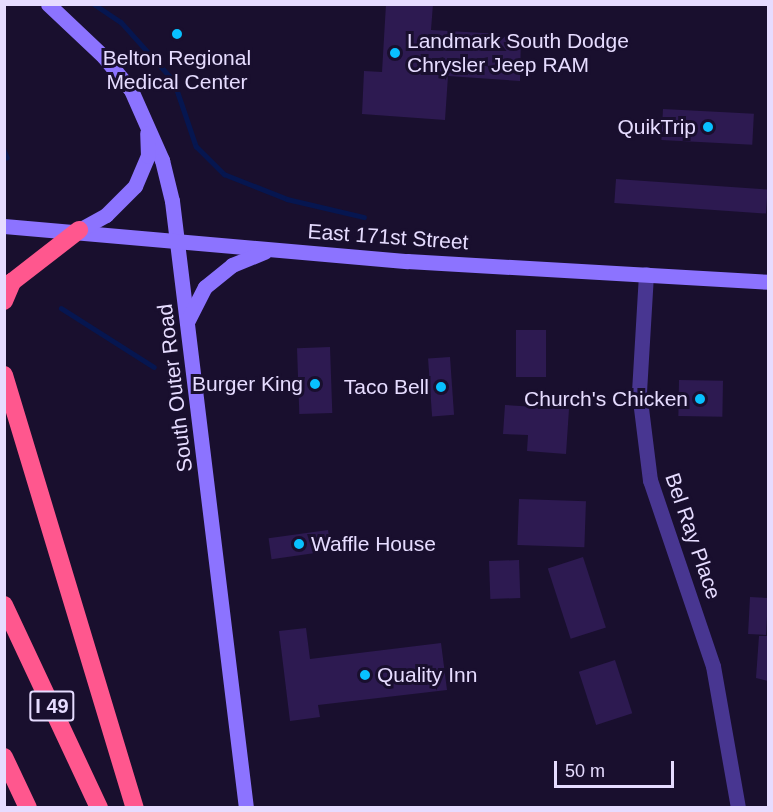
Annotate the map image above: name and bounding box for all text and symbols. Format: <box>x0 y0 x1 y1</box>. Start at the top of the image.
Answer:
marker: Belton Regional Medical Center <box>168 25 186 43</box>
place label: Landmark South Dodge Chrysler Jeep RAM <box>407 28 629 78</box>
place label: Belton Regional Medical Center <box>103 45 251 95</box>
marker: Landmark South Dodge Chrysler Jeep RAM <box>388 46 402 60</box>
place label: QuikTrip <box>617 114 696 140</box>
marker: QuikTrip <box>701 120 715 134</box>
street label: East 171st Street <box>307 219 469 255</box>
street label: South Outer Road <box>152 302 198 474</box>
place label: Burger King <box>192 371 303 397</box>
place label: Taco Bell <box>344 374 429 400</box>
marker: Burger King <box>308 377 322 391</box>
marker: Taco Bell <box>434 380 448 394</box>
place label: Church's Chicken <box>524 386 688 412</box>
marker: Church's Chicken <box>693 392 707 406</box>
street label: Bel Ray Place <box>660 470 726 602</box>
place label: Waffle House <box>311 531 436 557</box>
marker: Waffle House <box>292 537 306 551</box>
place label: Quality Inn <box>377 662 477 688</box>
marker: Quality Inn <box>358 668 372 682</box>
road number: I 49 <box>28 689 76 723</box>
scale bar <box>557 749 677 787</box>
text: 50 m <box>565 761 605 781</box>

